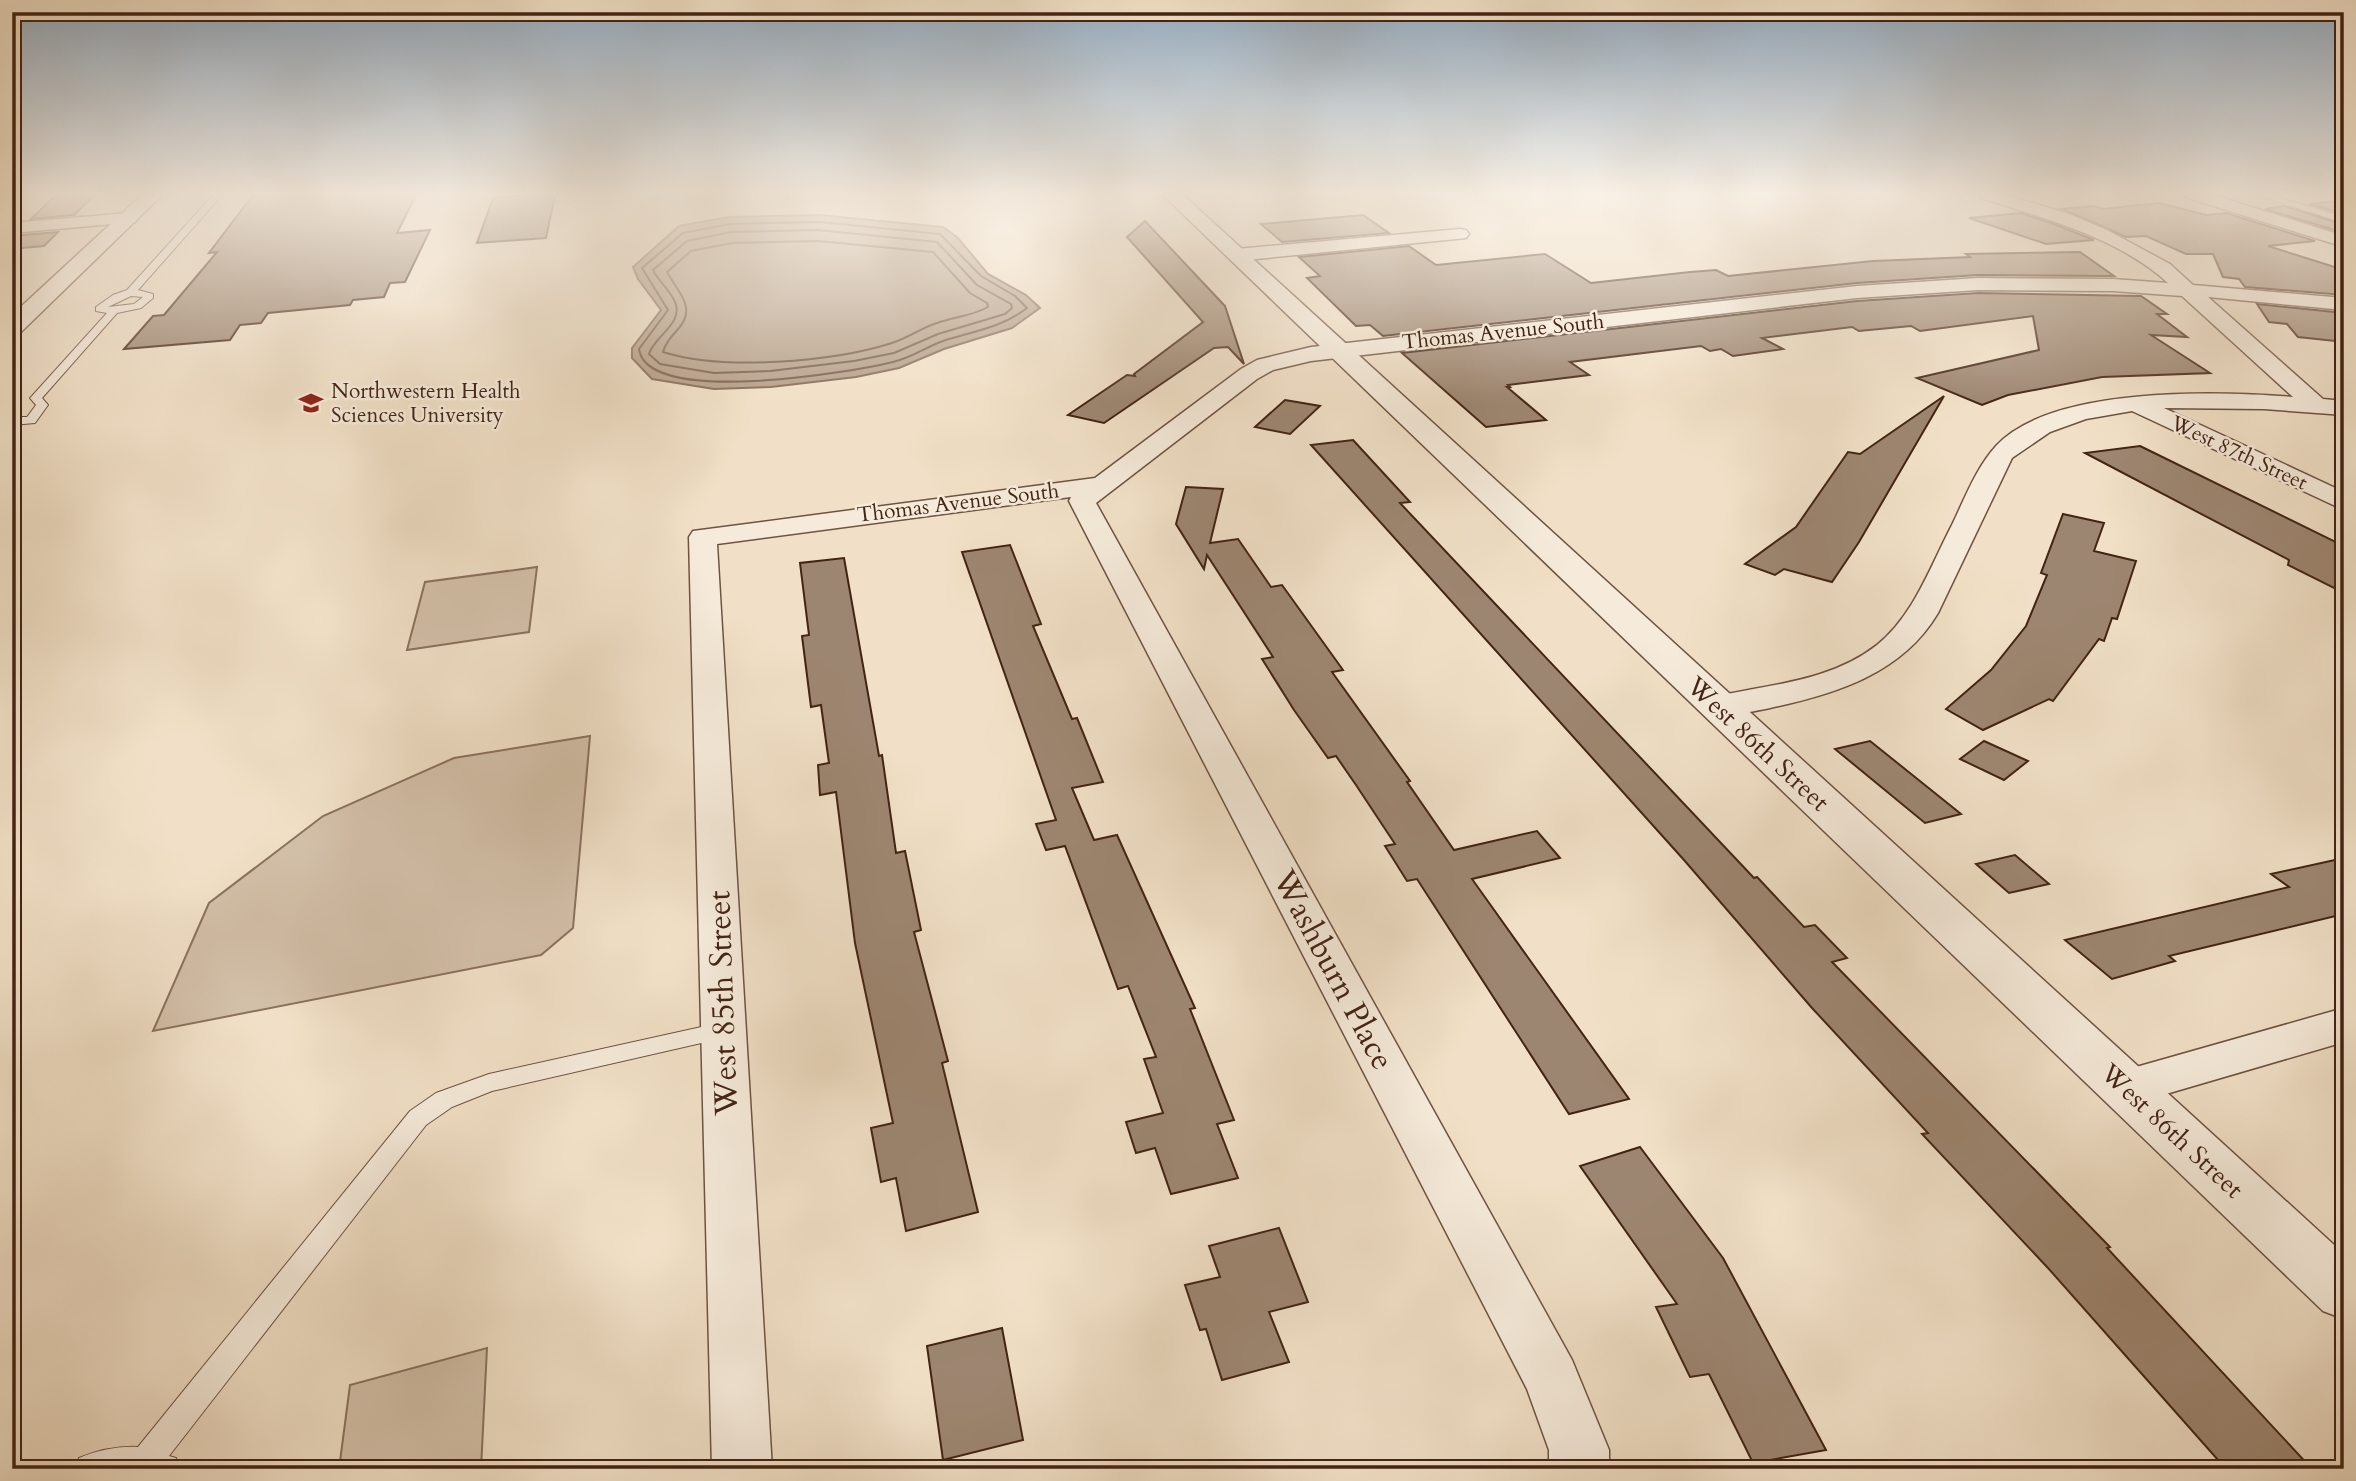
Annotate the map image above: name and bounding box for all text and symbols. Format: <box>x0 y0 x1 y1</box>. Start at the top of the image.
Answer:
street label: Thomas Avenue South <box>1401 307 1606 357</box>
place label: Northwestern Health Sciences University <box>331 377 521 430</box>
school or university icon: Northwestern Health Sciences University <box>297 389 325 417</box>
street label: West 87th Street <box>2165 408 2312 498</box>
street label: Thomas Avenue South <box>855 476 1061 530</box>
street label: West 86th Street <box>1678 668 1837 819</box>
street label: Washburn Place <box>1261 861 1404 1078</box>
street label: West 85th Street <box>697 890 749 1117</box>
street label: West 86th Street <box>2092 1055 2251 1206</box>

